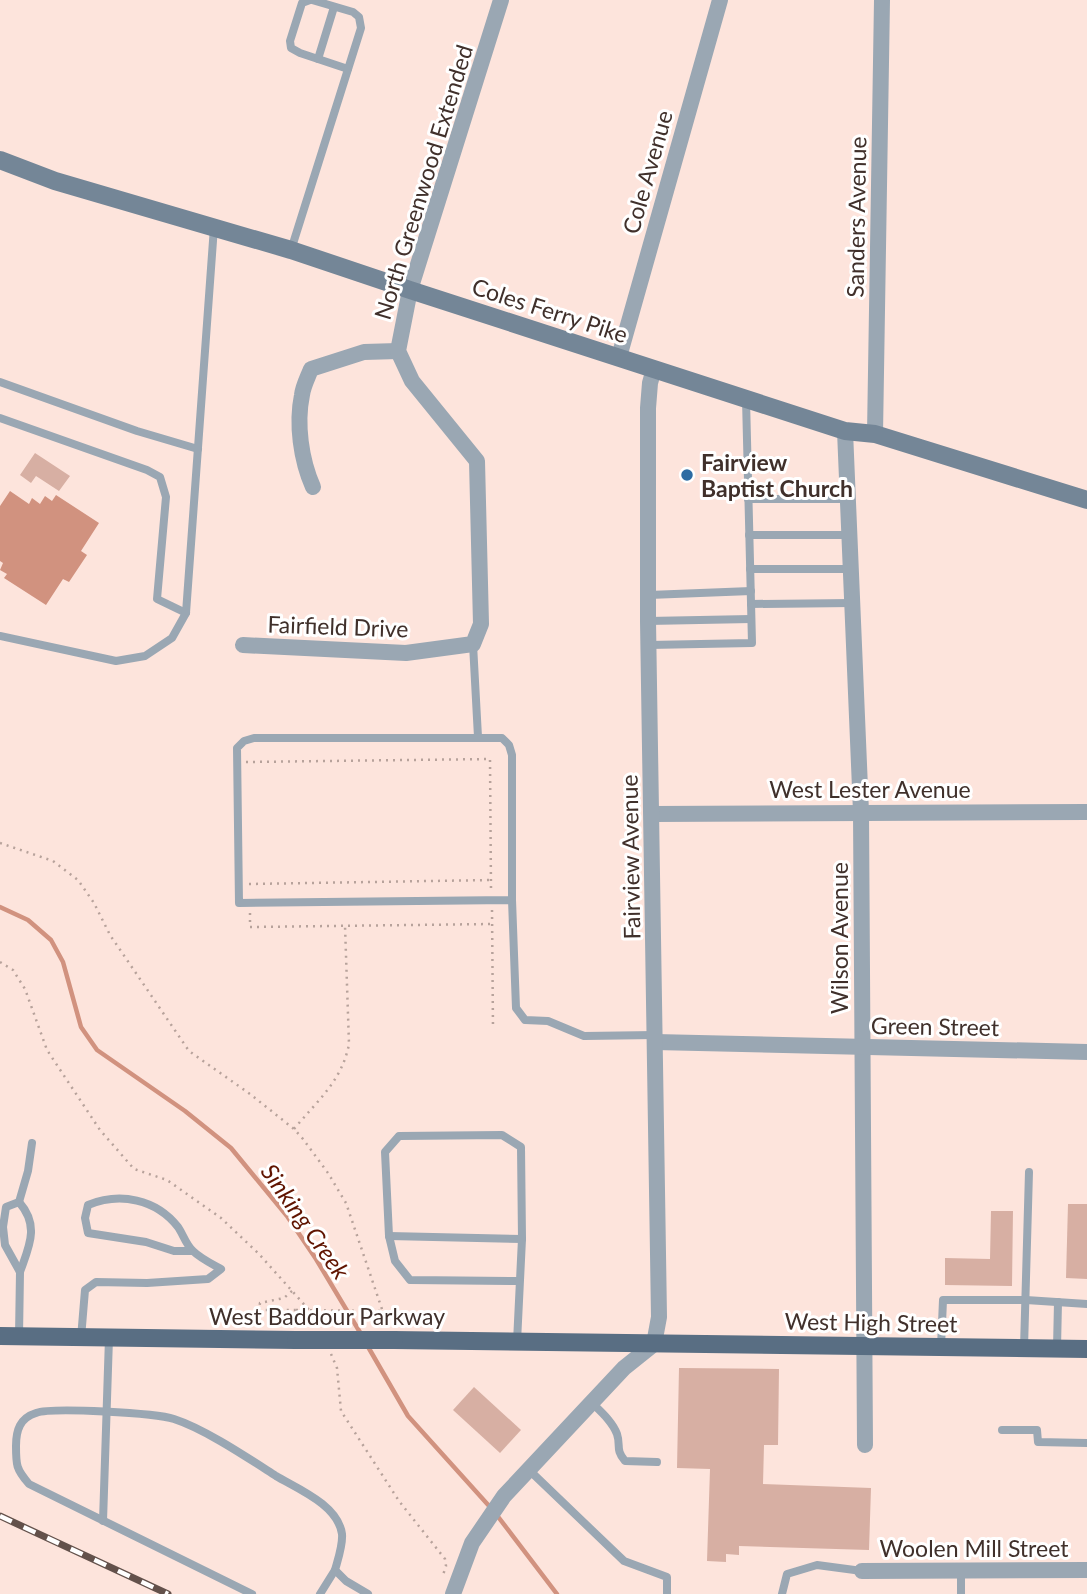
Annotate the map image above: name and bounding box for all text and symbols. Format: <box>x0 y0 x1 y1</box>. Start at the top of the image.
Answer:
street label: North Greenwood Extended <box>368 41 478 323</box>
street label: Cole Avenue <box>616 107 678 237</box>
street label: Sanders Avenue <box>841 136 871 298</box>
street label: Coles Ferry Pike <box>469 272 631 348</box>
place label: Fairview Baptist Church <box>701 448 853 502</box>
marker: Fairview Baptist Church <box>679 467 695 483</box>
street label: Fairfield Drive <box>267 610 409 642</box>
street label: Fairview Avenue <box>615 774 645 940</box>
street label: West Lester Avenue <box>769 775 971 803</box>
street label: Wilson Avenue <box>825 862 853 1014</box>
street label: Green Street <box>871 1011 1000 1041</box>
water label: Sinking Creek <box>256 1158 357 1285</box>
street label: West Baddour Parkway <box>209 1302 445 1330</box>
street label: West High Street <box>784 1306 958 1338</box>
street label: Woolen Mill Street <box>880 1534 1069 1562</box>

